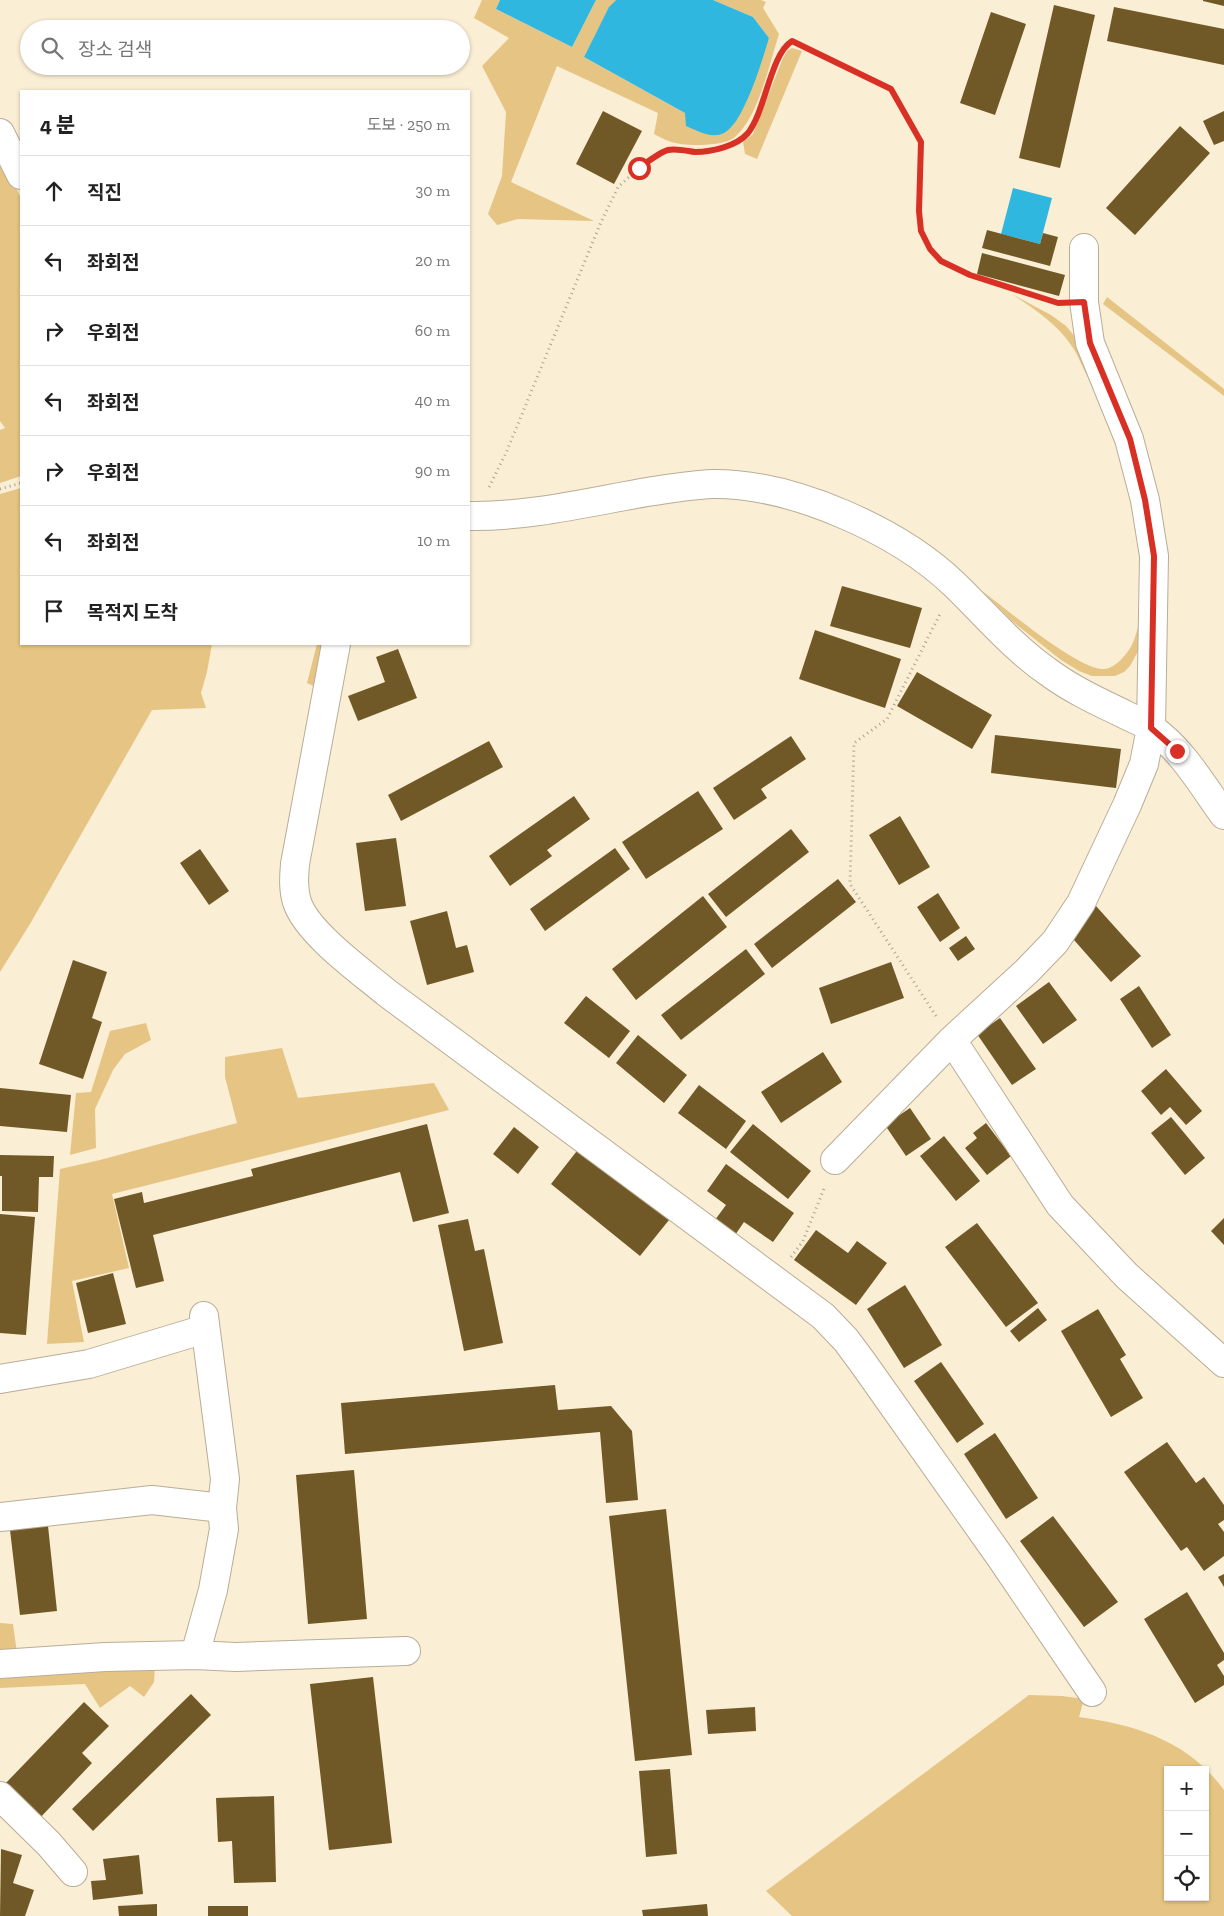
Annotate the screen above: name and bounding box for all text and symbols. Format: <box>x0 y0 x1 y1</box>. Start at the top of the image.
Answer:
search box <box>20 20 470 75</box>
icon: search <box>38 34 66 62</box>
text: 장소 검색 <box>78 38 152 61</box>
text: 4 분 <box>40 112 75 137</box>
text: 도보 · 250 m <box>367 115 450 134</box>
route start <box>628 157 651 180</box>
icon: ahead <box>40 177 68 205</box>
text: 직진 <box>87 181 122 204</box>
text: 30 m <box>416 181 450 200</box>
icon: left <box>40 247 68 275</box>
text: 좌회전 <box>87 251 139 274</box>
text: 20 m <box>415 251 450 270</box>
icon: right <box>40 317 68 345</box>
text: 우회전 <box>87 321 139 344</box>
text: 60 m <box>415 321 450 340</box>
icon: left <box>40 387 68 415</box>
text: 좌회전 <box>87 391 139 414</box>
text: 40 m <box>415 391 450 410</box>
icon: right <box>40 457 68 485</box>
text: 우회전 <box>87 461 139 484</box>
text: 90 m <box>415 461 450 480</box>
icon: left <box>40 527 68 555</box>
text: 좌회전 <box>87 531 139 554</box>
text: 10 m <box>417 531 450 550</box>
icon: arrive <box>40 597 68 625</box>
text: 목적지 도착 <box>87 601 178 624</box>
route end <box>1166 740 1189 763</box>
map controls <box>1164 1766 1209 1901</box>
button: + <box>1164 1766 1209 1811</box>
button: − <box>1164 1811 1209 1856</box>
button: locate <box>1164 1856 1209 1901</box>

